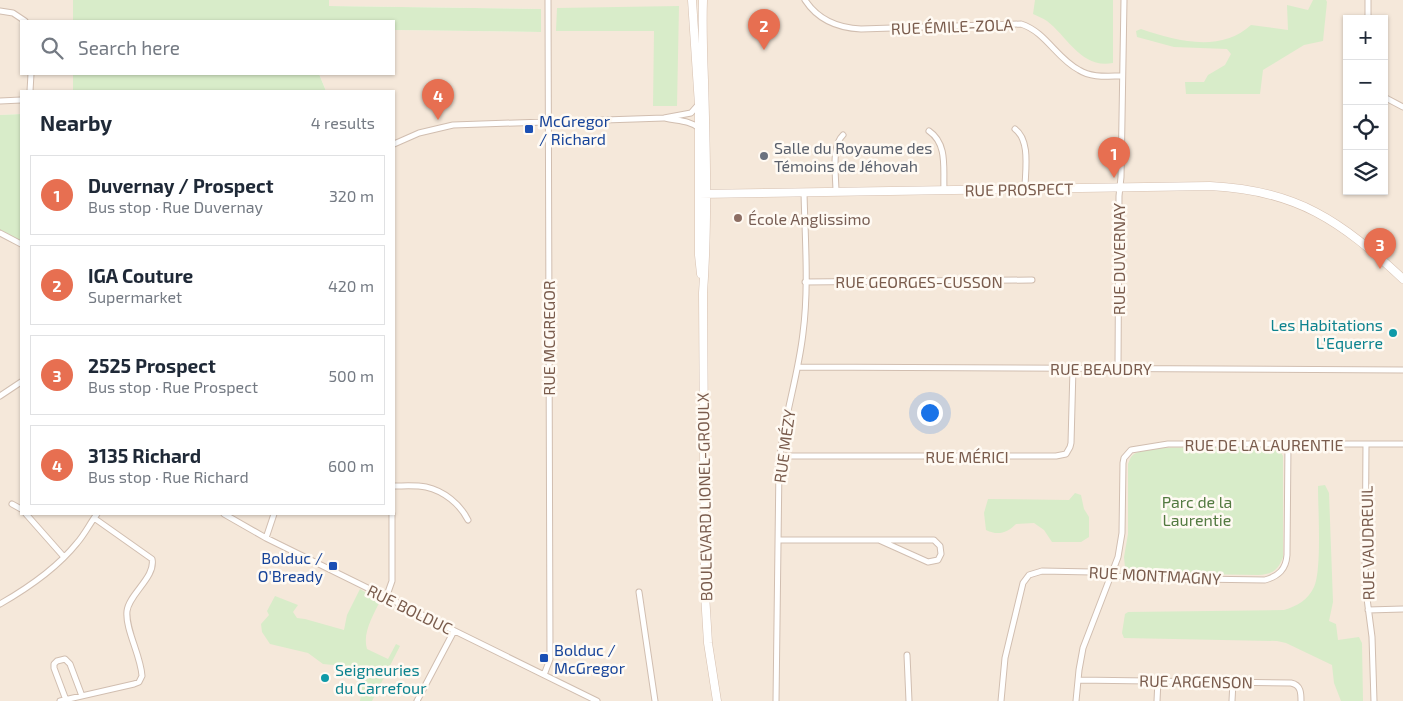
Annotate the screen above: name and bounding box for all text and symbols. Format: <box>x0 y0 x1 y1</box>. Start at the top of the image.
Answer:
pin: 2 <box>748 9 780 50</box>
street label: RUE ÉMILE-ZOLA <box>891 14 1013 38</box>
map controls <box>1343 15 1388 195</box>
button: + <box>1343 15 1388 60</box>
search box <box>20 20 395 75</box>
icon: search <box>38 34 66 62</box>
text: Search here <box>78 36 180 59</box>
button: − <box>1343 60 1388 105</box>
pin: 4 <box>422 79 454 120</box>
button: locate <box>1343 105 1388 150</box>
text: Nearby <box>40 110 112 135</box>
place label: McGregor / Richard <box>539 111 611 148</box>
text: 4 results <box>311 113 375 132</box>
marker: McGregor / Richard <box>523 123 535 135</box>
pin: 1 <box>1098 137 1130 178</box>
place label: Salle du Royaume des Témoins de Jéhovah <box>774 138 932 175</box>
marker: Salle du Royaume des Témoins de Jéhovah <box>758 150 770 162</box>
button: layers <box>1343 150 1388 195</box>
text: Duvernay / Prospect <box>88 174 273 197</box>
street label: RUE PROSPECT <box>964 179 1074 199</box>
text: 1 <box>54 186 60 205</box>
text: 320 m <box>329 186 374 205</box>
text: Bus stop · Rue Duvernay <box>88 197 263 216</box>
street label: RUE DUVERNAY <box>1109 203 1128 315</box>
place label: École Anglissimo <box>748 209 871 228</box>
marker: École Anglissimo <box>732 212 744 224</box>
pin: 3 <box>1364 228 1396 269</box>
text: IGA Couture <box>88 264 193 287</box>
street label: RUE GEORGES-CUSSON <box>835 272 1003 291</box>
text: 2 <box>52 276 62 295</box>
text: 420 m <box>328 276 374 295</box>
street label: RUE MCGREGOR <box>539 280 558 396</box>
text: Supermarket <box>88 287 182 306</box>
place label: Les Habitations L'Equerre <box>1271 315 1383 352</box>
marker: Les Habitations L'Equerre <box>1387 327 1399 339</box>
text: 2525 Prospect <box>88 354 216 377</box>
street label: RUE BEAUDRY <box>1050 359 1152 378</box>
text: 3 <box>52 366 62 385</box>
text: 500 m <box>329 366 374 385</box>
text: Bus stop · Rue Prospect <box>88 377 258 396</box>
street label: BOULEVARD LIONEL-GROULX <box>693 392 715 602</box>
your location <box>917 400 943 426</box>
street label: RUE MÉZY <box>769 408 799 484</box>
street label: RUE DE LA LAURENTIE <box>1185 435 1343 454</box>
text: 3135 Richard <box>88 444 201 467</box>
street label: RUE MÉRICI <box>925 447 1009 466</box>
text: 4 <box>52 456 62 475</box>
text: 600 m <box>328 456 374 475</box>
text: Bus stop · Rue Richard <box>88 467 249 486</box>
street label: RUE VAUDREUIL <box>1356 485 1378 601</box>
park label: Parc de la Laurentie <box>1162 492 1232 529</box>
place label: Bolduc / O'Bready <box>258 548 324 585</box>
marker: Bolduc / O'Bready <box>327 560 339 572</box>
street label: RUE MONTMAGNY <box>1088 562 1222 588</box>
street label: RUE BOLDUC <box>364 580 456 638</box>
place label: Bolduc / McGregor <box>554 640 626 677</box>
marker: Bolduc / McGregor <box>538 652 550 664</box>
place label: Seigneuries du Carrefour <box>335 660 427 697</box>
street label: RUE ARGENSON <box>1139 671 1253 691</box>
marker: Seigneuries du Carrefour <box>319 672 331 684</box>

